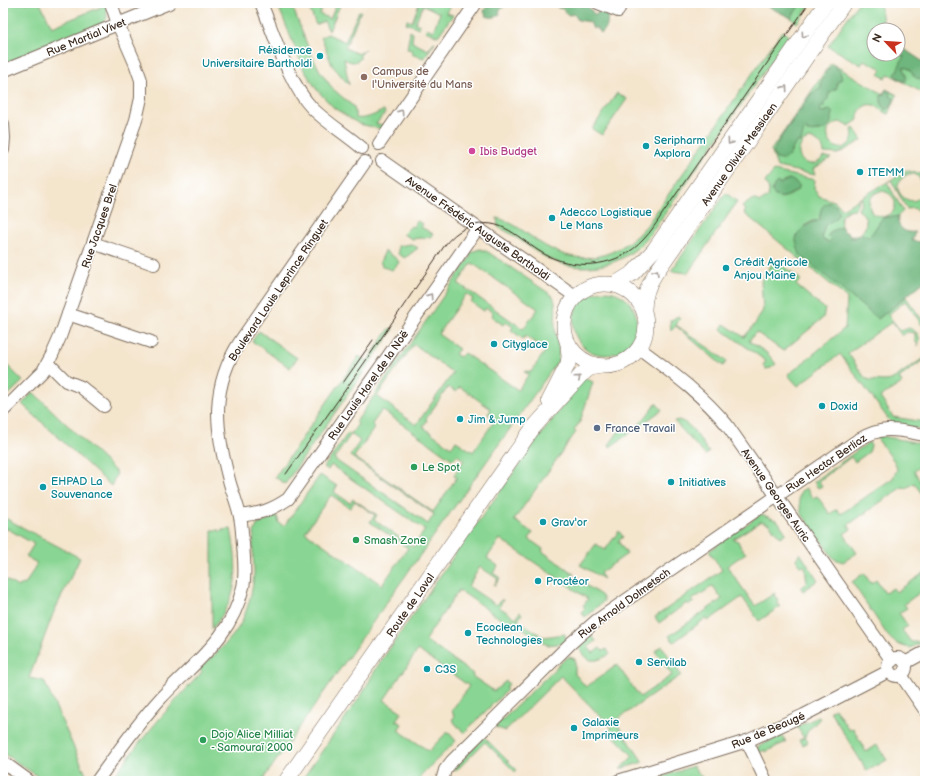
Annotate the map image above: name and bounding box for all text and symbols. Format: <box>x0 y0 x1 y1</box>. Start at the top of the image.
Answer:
street label: Rue Martial Vivet <box>45 15 128 59</box>
north arrow <box>866 22 906 62</box>
one-way arrow <box>801 31 809 38</box>
text: N <box>870 31 885 44</box>
place label: Résidence Universitaire Bartholdi <box>202 44 312 70</box>
marker: Résidence Universitaire Bartholdi <box>315 51 325 61</box>
place label: Campus de l'Université du Mans <box>372 65 473 91</box>
marker: Campus de l'Université du Mans <box>359 72 369 82</box>
one-way arrow <box>780 85 788 92</box>
street label: Avenue Olivier Messiaen <box>699 100 780 208</box>
one-way arrow <box>396 109 403 116</box>
place label: Seripharm Axplora <box>654 134 705 160</box>
one-way arrow <box>728 137 735 144</box>
marker: Seripharm Axplora <box>641 141 651 151</box>
place label: Ibis Budget <box>480 145 537 158</box>
marker: Ibis Budget <box>467 146 477 156</box>
place label: ITEMM <box>868 166 904 179</box>
marker: ITEMM <box>855 167 865 177</box>
street label: Avenue Frédéric Auguste Bartholdi <box>403 173 552 283</box>
street label: Rue Jacques Brel <box>79 182 120 270</box>
place label: Adecco Logistique Le Mans <box>560 206 652 232</box>
marker: Adecco Logistique Le Mans <box>547 213 557 223</box>
street label: Boulevard Louis Leprince Ringuet <box>226 216 331 364</box>
place label: Crédit Agricole Anjou Maine <box>734 256 808 282</box>
marker: Crédit Agricole Anjou Maine <box>721 263 731 273</box>
one-way arrow <box>651 270 658 277</box>
one-way arrow <box>425 294 432 301</box>
street label: Rue Louis Harel de la Noë <box>325 328 412 443</box>
place label: Cityglace <box>502 338 548 351</box>
marker: Cityglace <box>489 339 499 349</box>
one-way arrow <box>573 376 581 383</box>
place label: Doxid <box>830 400 858 413</box>
marker: Doxid <box>817 401 827 411</box>
place label: Jim & Jump <box>468 413 526 426</box>
marker: Jim & Jump <box>455 414 465 424</box>
place label: France Travail <box>605 422 675 435</box>
marker: France Travail <box>592 423 602 433</box>
street label: Rue Hector Berlioz <box>783 431 870 495</box>
street label: Avenue Georges Auric <box>738 446 813 545</box>
place label: Le Spot <box>422 461 460 474</box>
marker: Le Spot <box>409 462 419 472</box>
place label: EHPAD La Souvenance <box>51 475 113 501</box>
place label: Initiatives <box>679 476 727 489</box>
marker: Initiatives <box>666 477 676 487</box>
marker: EHPAD La Souvenance <box>38 482 48 492</box>
place label: Grav'or <box>551 516 588 529</box>
marker: Grav'or <box>538 517 548 527</box>
place label: Smash Zone <box>364 534 427 547</box>
marker: Smash Zone <box>351 535 361 545</box>
street label: Rue Arnold Dolmetsch <box>576 566 673 641</box>
street label: Route de Laval <box>384 571 437 640</box>
place label: Proctéor <box>546 575 590 588</box>
marker: Proctéor <box>533 576 543 586</box>
place label: Ecoclean Technologies <box>476 621 542 647</box>
marker: Ecoclean Technologies <box>463 628 473 638</box>
place label: Servilab <box>647 656 687 669</box>
marker: Servilab <box>634 657 644 667</box>
place label: C3S <box>435 663 457 676</box>
marker: C3S <box>422 664 432 674</box>
street label: Rue de Beaugé <box>729 709 807 752</box>
place label: Galaxie Imprimeurs <box>582 716 639 742</box>
marker: Galaxie Imprimeurs <box>569 723 579 733</box>
place label: Dojo Alice Milliat - Samouraï 2000 <box>211 728 294 754</box>
marker: Dojo Alice Milliat - Samouraï 2000 <box>198 735 208 745</box>

